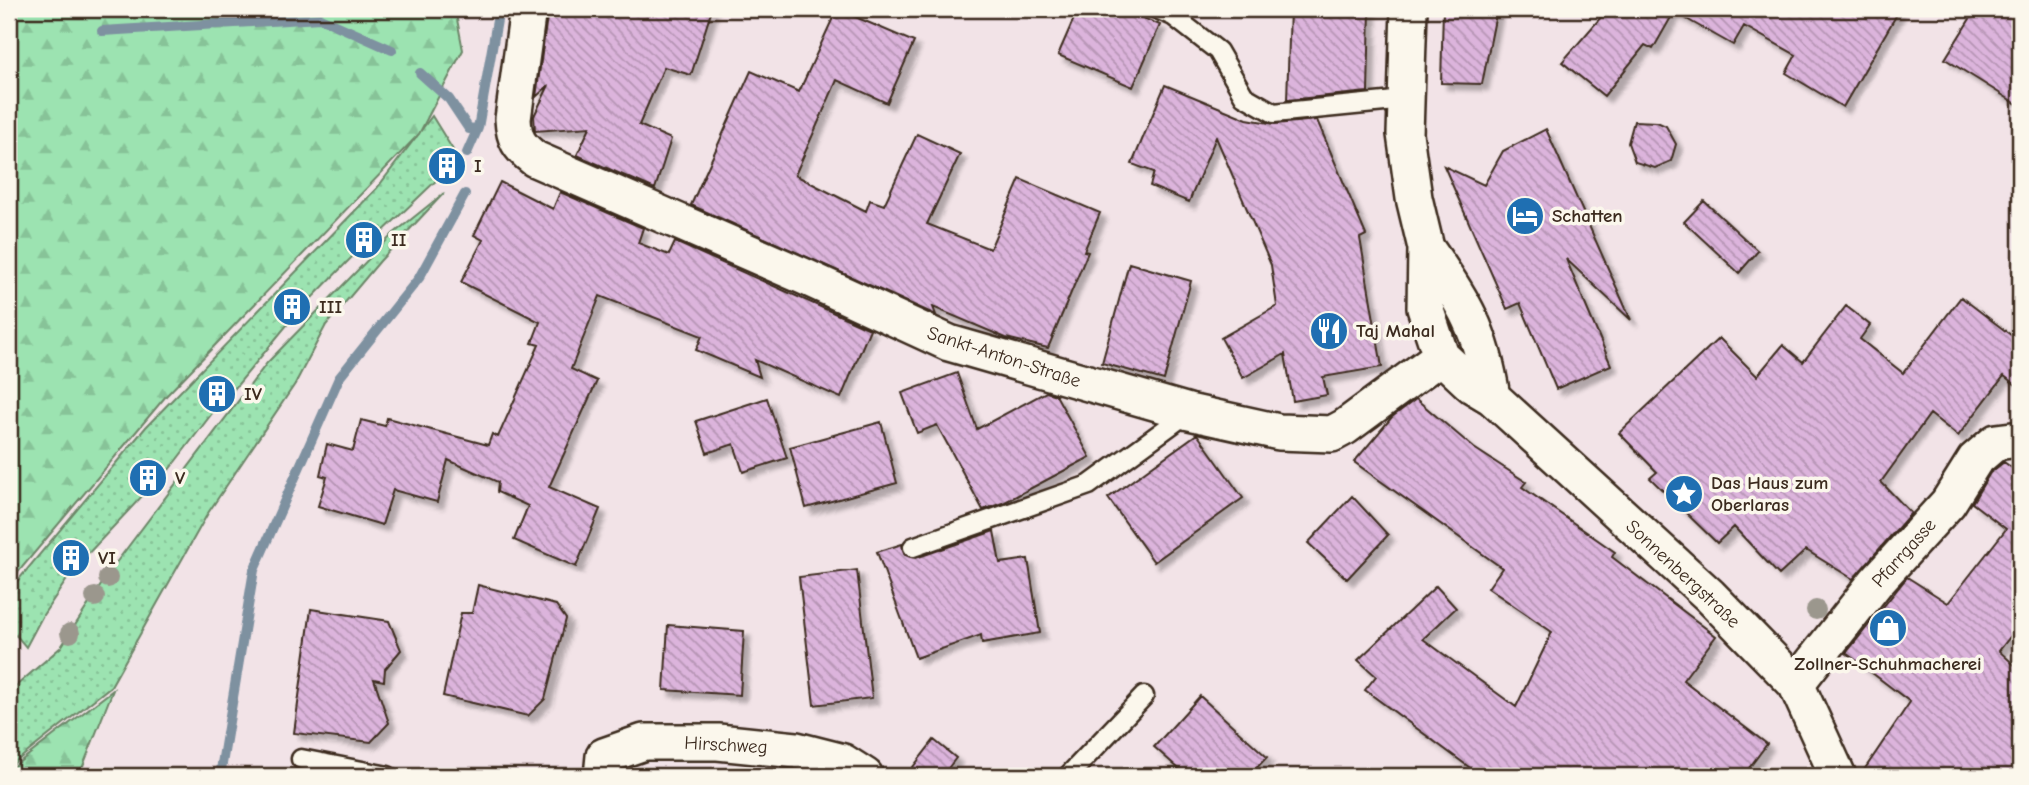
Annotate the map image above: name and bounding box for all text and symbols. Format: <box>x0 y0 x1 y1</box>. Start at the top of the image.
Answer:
building icon: I <box>426 145 468 187</box>
place label: I <box>474 155 482 177</box>
hotel icon: Schatten <box>1504 195 1546 237</box>
place label: Schatten <box>1552 205 1623 227</box>
building icon: II <box>343 219 385 261</box>
place label: II <box>391 229 407 251</box>
building icon: III <box>271 286 313 328</box>
place label: III <box>319 296 342 318</box>
restaurant icon: Taj Mahal <box>1308 310 1350 352</box>
place label: Taj Mahal <box>1356 320 1435 342</box>
street label: Sankt-Anton-Straße <box>924 322 1084 392</box>
building icon: IV <box>196 373 238 415</box>
place label: IV <box>244 383 263 405</box>
building icon: V <box>127 457 169 499</box>
place label: V <box>175 467 186 489</box>
place label: Das Haus zum Oberlaras <box>1711 472 1828 516</box>
place icon: Das Haus zum Oberlaras <box>1663 473 1705 515</box>
street label: Pfarrgasse <box>1867 514 1941 592</box>
street label: Sonnenbergstraße <box>1621 515 1745 633</box>
building icon: VI <box>50 537 92 579</box>
place label: VI <box>98 547 116 569</box>
shop icon: Zollner-Schuhmacherei <box>1867 607 1909 649</box>
place label: Zollner-Schuhmacherei <box>1794 653 1982 675</box>
street label: Hirschweg <box>684 732 768 758</box>

